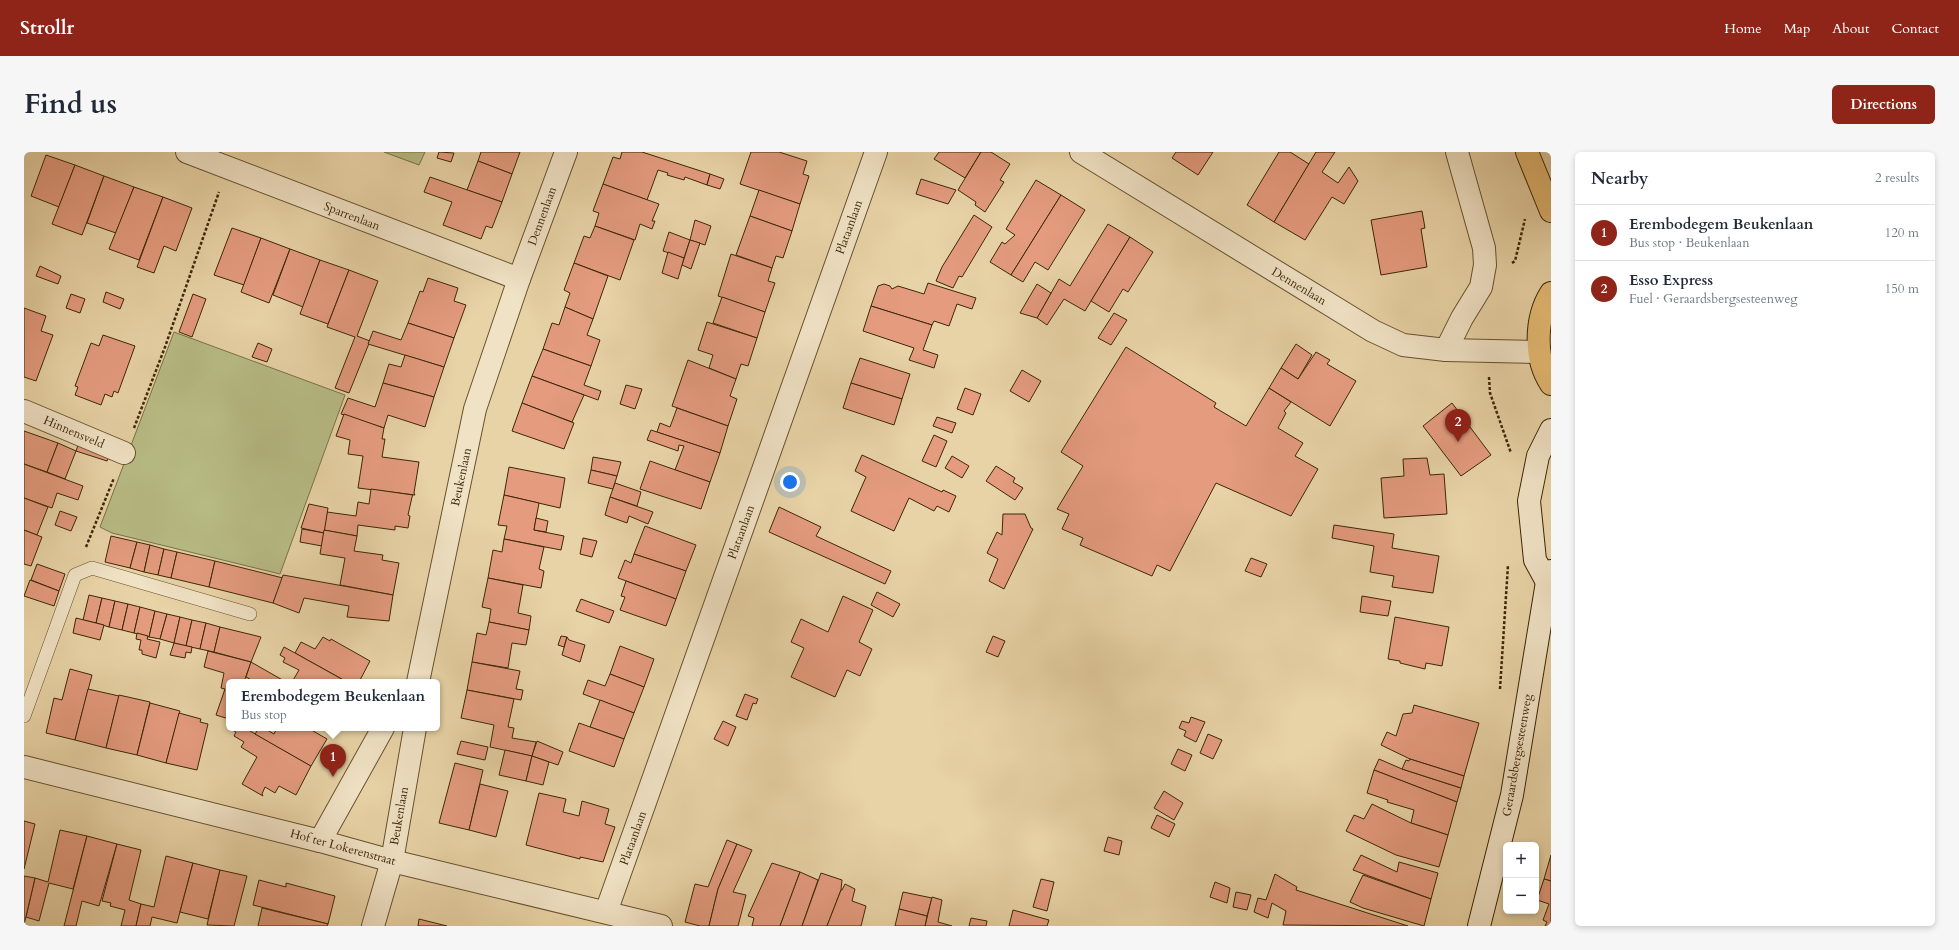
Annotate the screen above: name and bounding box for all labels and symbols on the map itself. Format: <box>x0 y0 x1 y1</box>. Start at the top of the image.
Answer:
street label: Dennenlaan <box>524 184 560 248</box>
street label: Sparrenlaan <box>322 198 383 234</box>
street label: Plataanlaan <box>832 198 866 256</box>
street label: Dennenlaan <box>1269 263 1330 309</box>
pin: 2 <box>1445 409 1471 442</box>
street label: Hinnensveld <box>41 412 107 452</box>
street label: Beukenlaan <box>447 446 475 508</box>
your location <box>780 472 800 492</box>
street label: Plataanlaan <box>724 503 758 561</box>
street label: Geraardsbergsesteenweg <box>1498 692 1536 818</box>
pin: 1 <box>320 744 346 777</box>
street label: Beukenlaan <box>386 785 412 847</box>
street label: Plataanlaan <box>616 809 650 867</box>
street label: Hof ter Lokerenstraat <box>288 825 398 869</box>

